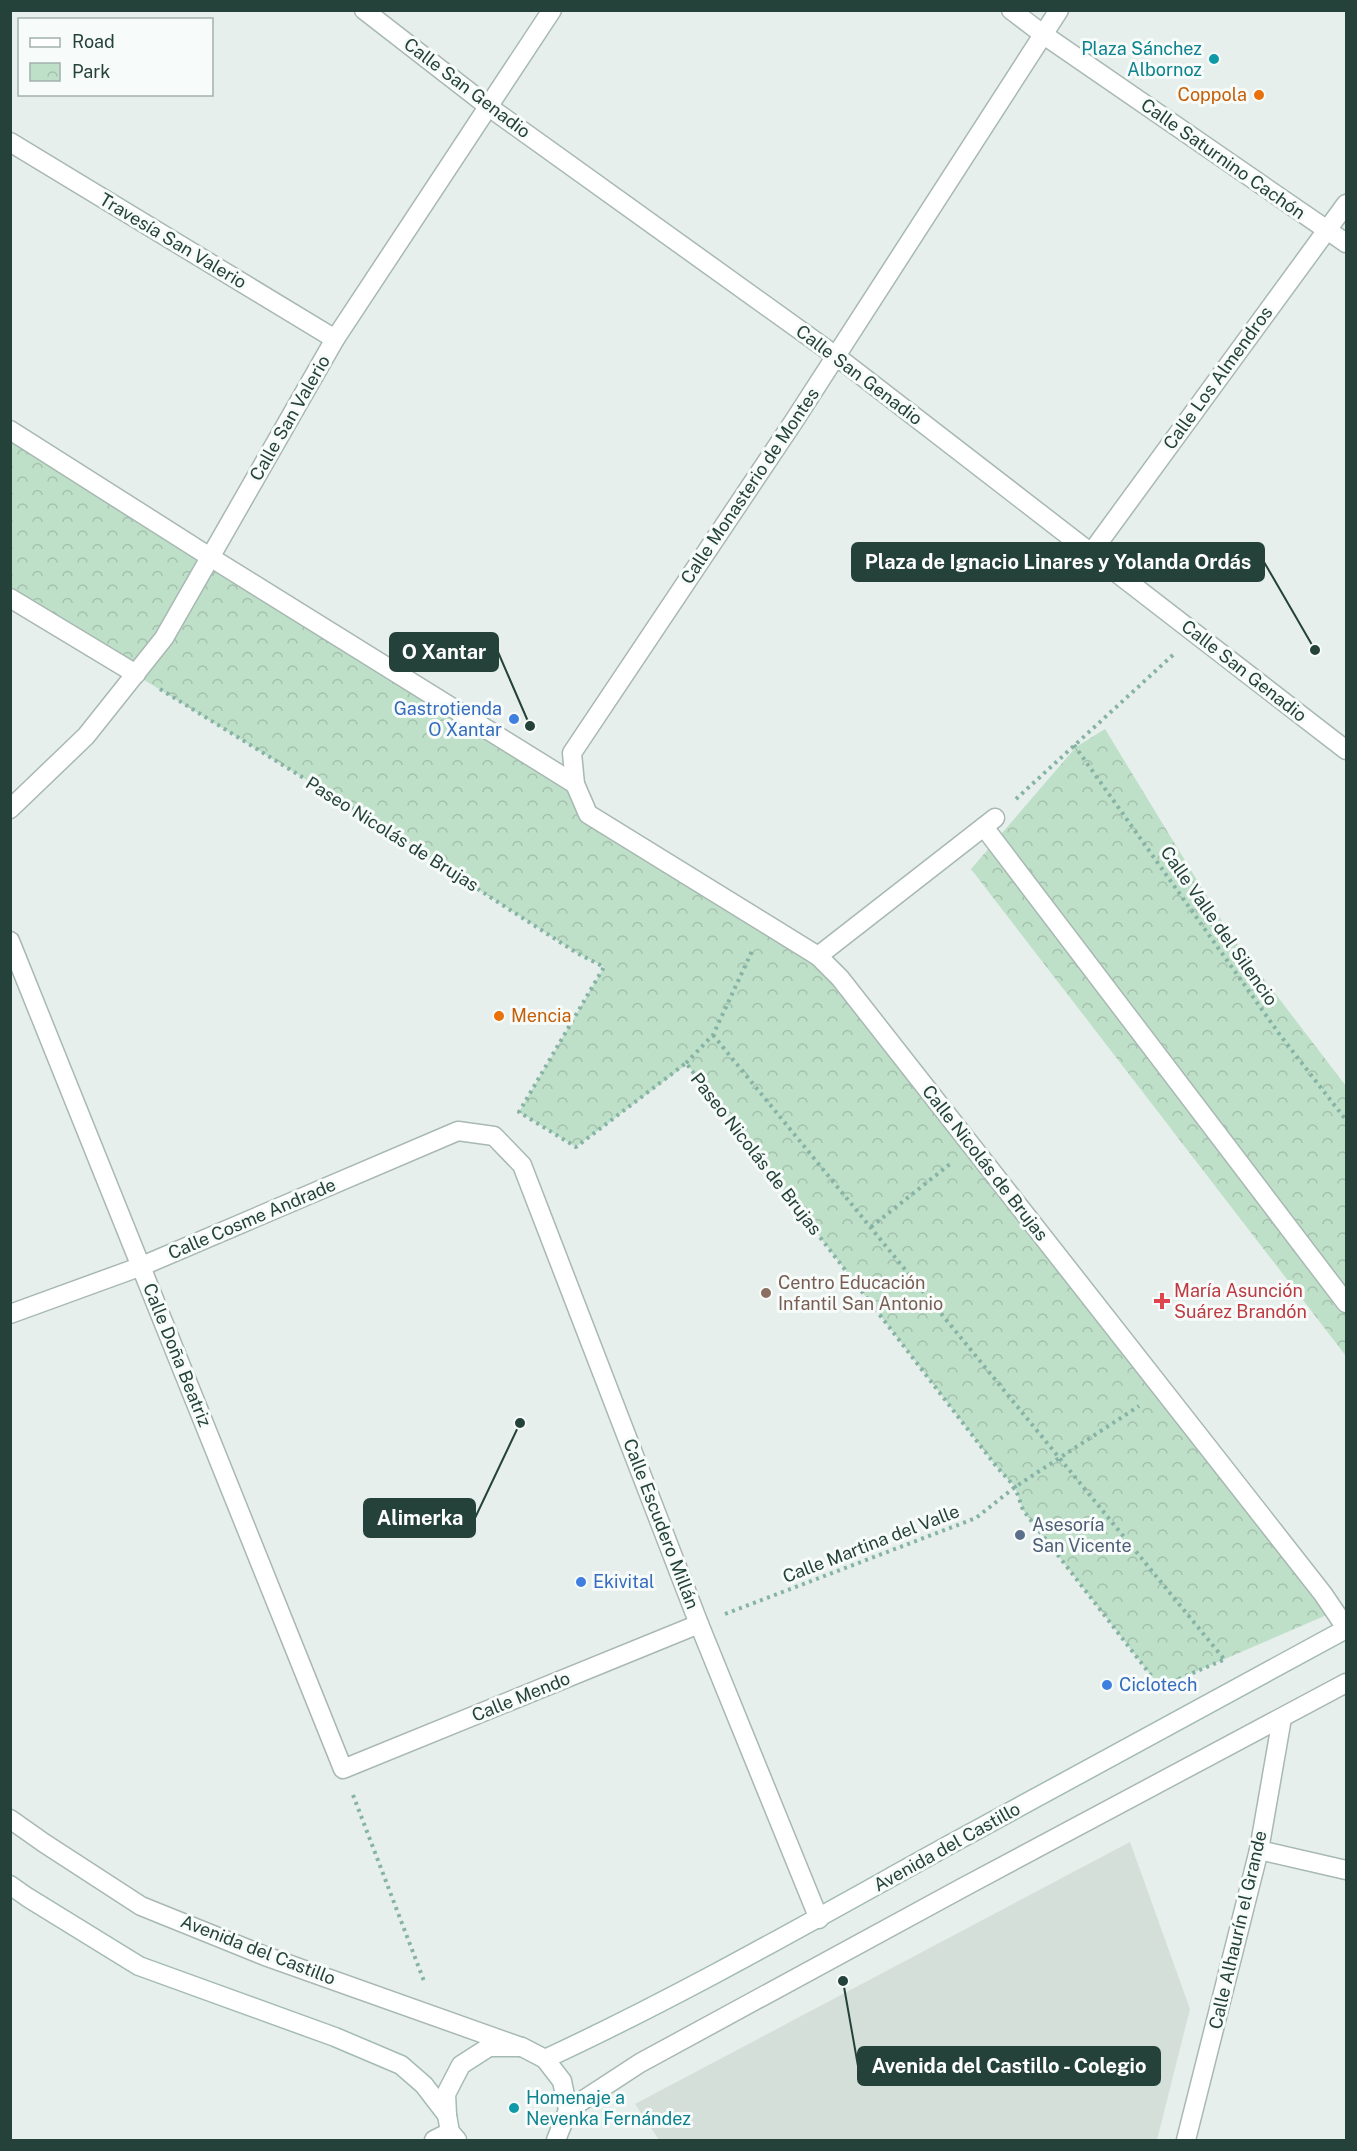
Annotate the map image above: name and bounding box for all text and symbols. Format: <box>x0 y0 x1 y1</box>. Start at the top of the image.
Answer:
legend <box>18 18 213 96</box>
text: Road <box>72 31 115 52</box>
street label: Calle San Genadio <box>400 33 535 142</box>
place label: Plaza Sánchez Albornoz <box>1081 38 1202 80</box>
marker: Plaza Sánchez Albornoz <box>1207 52 1221 66</box>
text: Park <box>72 61 110 82</box>
place label: Coppola <box>1178 84 1247 105</box>
marker: Coppola <box>1252 88 1266 102</box>
street label: Calle Saturnino Cachón <box>1137 94 1309 223</box>
street label: Travesía San Valerio <box>96 188 251 293</box>
street label: Calle Los Almendros <box>1159 302 1277 453</box>
street label: Calle San Genadio <box>792 320 927 429</box>
street label: Calle San Valerio <box>245 351 334 484</box>
street label: Calle Monasterio de Montes <box>676 384 823 588</box>
callout: Plaza de Ignacio Linares y Yolanda Ordás <box>852 543 1264 581</box>
text: Plaza de Ignacio Linares y Yolanda Ordás <box>865 550 1251 574</box>
street label: Calle San Genadio <box>1178 615 1311 726</box>
callout: O Xantar <box>390 633 498 671</box>
text: O Xantar <box>402 640 486 664</box>
place label: Gastrotienda O Xantar <box>394 698 502 740</box>
marker: Gastrotienda O Xantar <box>507 712 521 726</box>
street label: Paseo Nicolás de Brujas <box>302 772 483 895</box>
street label: Calle Valle del Silencio <box>1156 842 1282 1009</box>
place label: Mencia <box>511 1005 571 1026</box>
marker: Mencia <box>492 1009 506 1023</box>
street label: Paseo Nicolás de Brujas <box>687 1069 826 1239</box>
street label: Calle Nicolás de Brujas <box>918 1081 1053 1245</box>
street label: Calle Cosme Andrade <box>165 1174 339 1263</box>
place label: Centro Educación Infantil San Antonio <box>778 1272 943 1314</box>
street label: Calle Doña Beatriz <box>139 1280 216 1430</box>
place label: María Asunción Suárez Brandón <box>1174 1280 1307 1322</box>
marker: Centro Educación Infantil San Antonio <box>759 1286 773 1300</box>
marker: María Asunción Suárez Brandón <box>1155 1294 1169 1308</box>
street label: Calle Escudero Millán <box>619 1436 704 1612</box>
callout: Alimerka <box>364 1499 475 1537</box>
street label: Calle Martina del Valle <box>780 1500 962 1587</box>
text: Alimerka <box>377 1506 463 1530</box>
place label: Asesoría San Vicente <box>1032 1514 1132 1556</box>
marker: Asesoría San Vicente <box>1013 1528 1027 1542</box>
place label: Ekivital <box>593 1571 654 1592</box>
marker: Ekivital <box>574 1575 588 1589</box>
street label: Calle Mendo <box>469 1667 573 1726</box>
place label: Ciclotech <box>1119 1674 1197 1695</box>
marker: Ciclotech <box>1100 1678 1114 1692</box>
street label: Avenida del Castillo <box>870 1798 1024 1896</box>
street label: Calle Alhaurín el Grande <box>1204 1829 1271 2031</box>
street label: Avenida del Castillo <box>178 1910 339 1989</box>
callout: Avenida del Castillo - Colegio <box>858 2047 1160 2085</box>
text: Avenida del Castillo - Colegio <box>872 2054 1146 2078</box>
place label: Homenaje a Nevenka Fernández <box>526 2087 691 2129</box>
marker: Homenaje a Nevenka Fernández <box>507 2101 521 2115</box>

